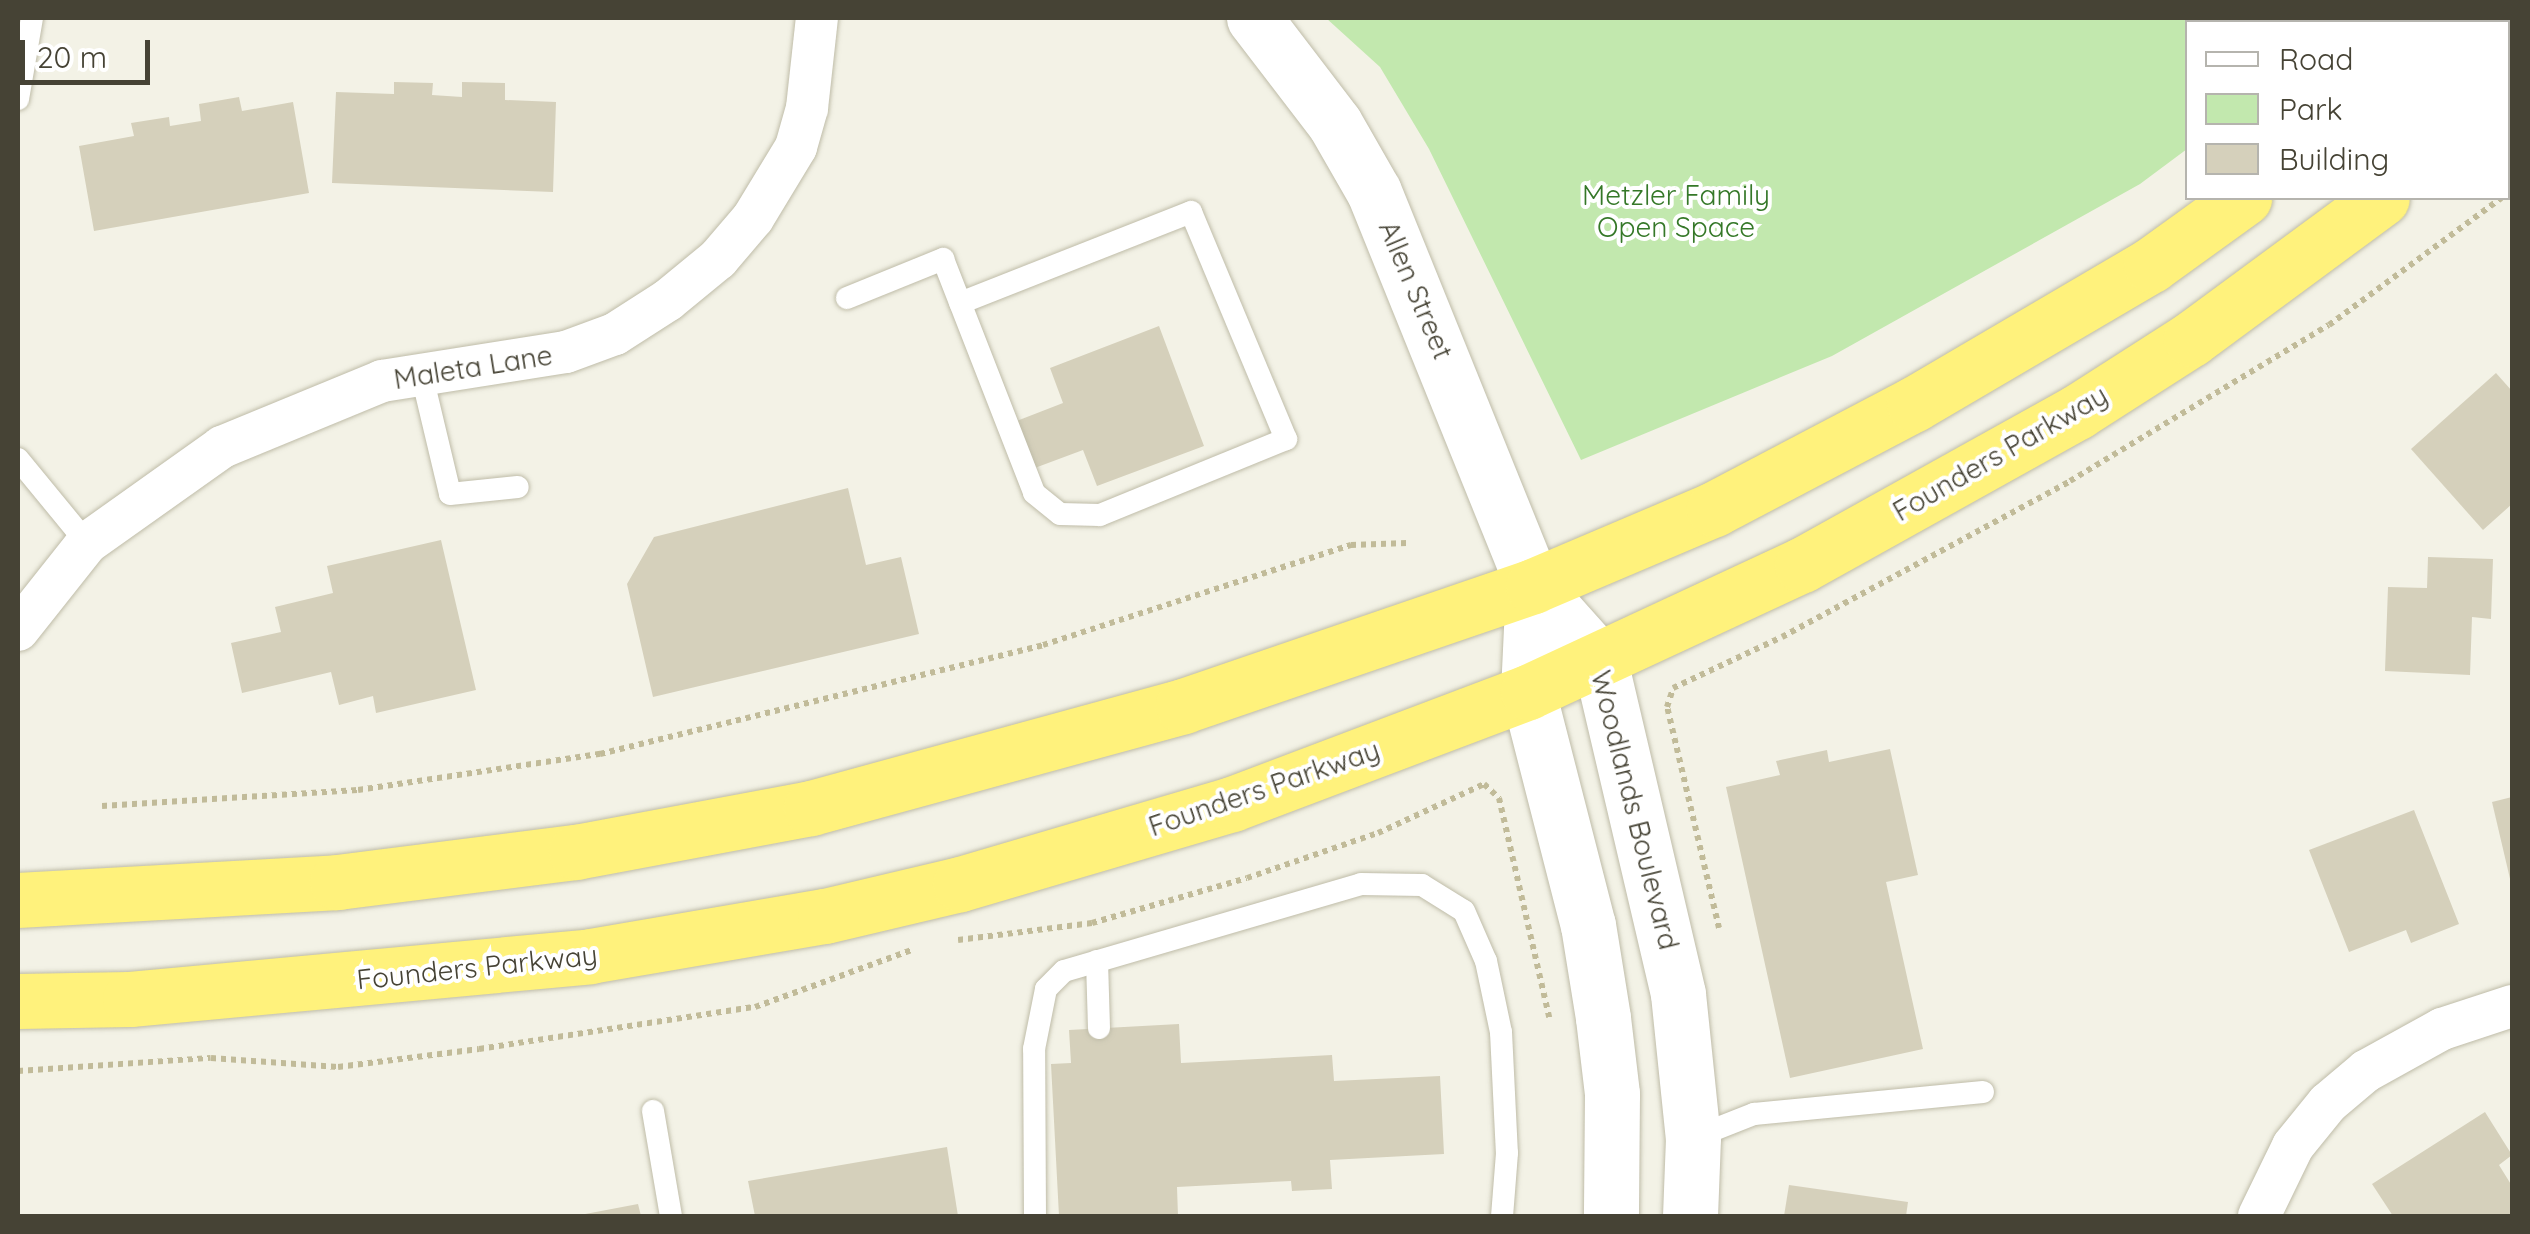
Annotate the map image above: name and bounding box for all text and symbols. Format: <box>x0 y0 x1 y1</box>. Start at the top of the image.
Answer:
scale bar <box>25 20 155 82</box>
legend <box>2185 20 2510 200</box>
text: 20 m <box>37 38 107 76</box>
text: Road <box>2279 40 2353 78</box>
text: Park <box>2279 90 2343 128</box>
text: Building <box>2279 140 2389 178</box>
park label: Metzler Family Open Space <box>1582 178 1770 244</box>
street label: Allen Street <box>1372 216 1460 364</box>
street label: Maleta Lane <box>391 338 555 396</box>
street label: Founders Parkway <box>1887 378 2113 528</box>
street label: Woodlands Boulevard <box>1584 667 1686 953</box>
street label: Founders Parkway <box>1144 733 1384 843</box>
street label: Founders Parkway <box>355 938 599 996</box>

